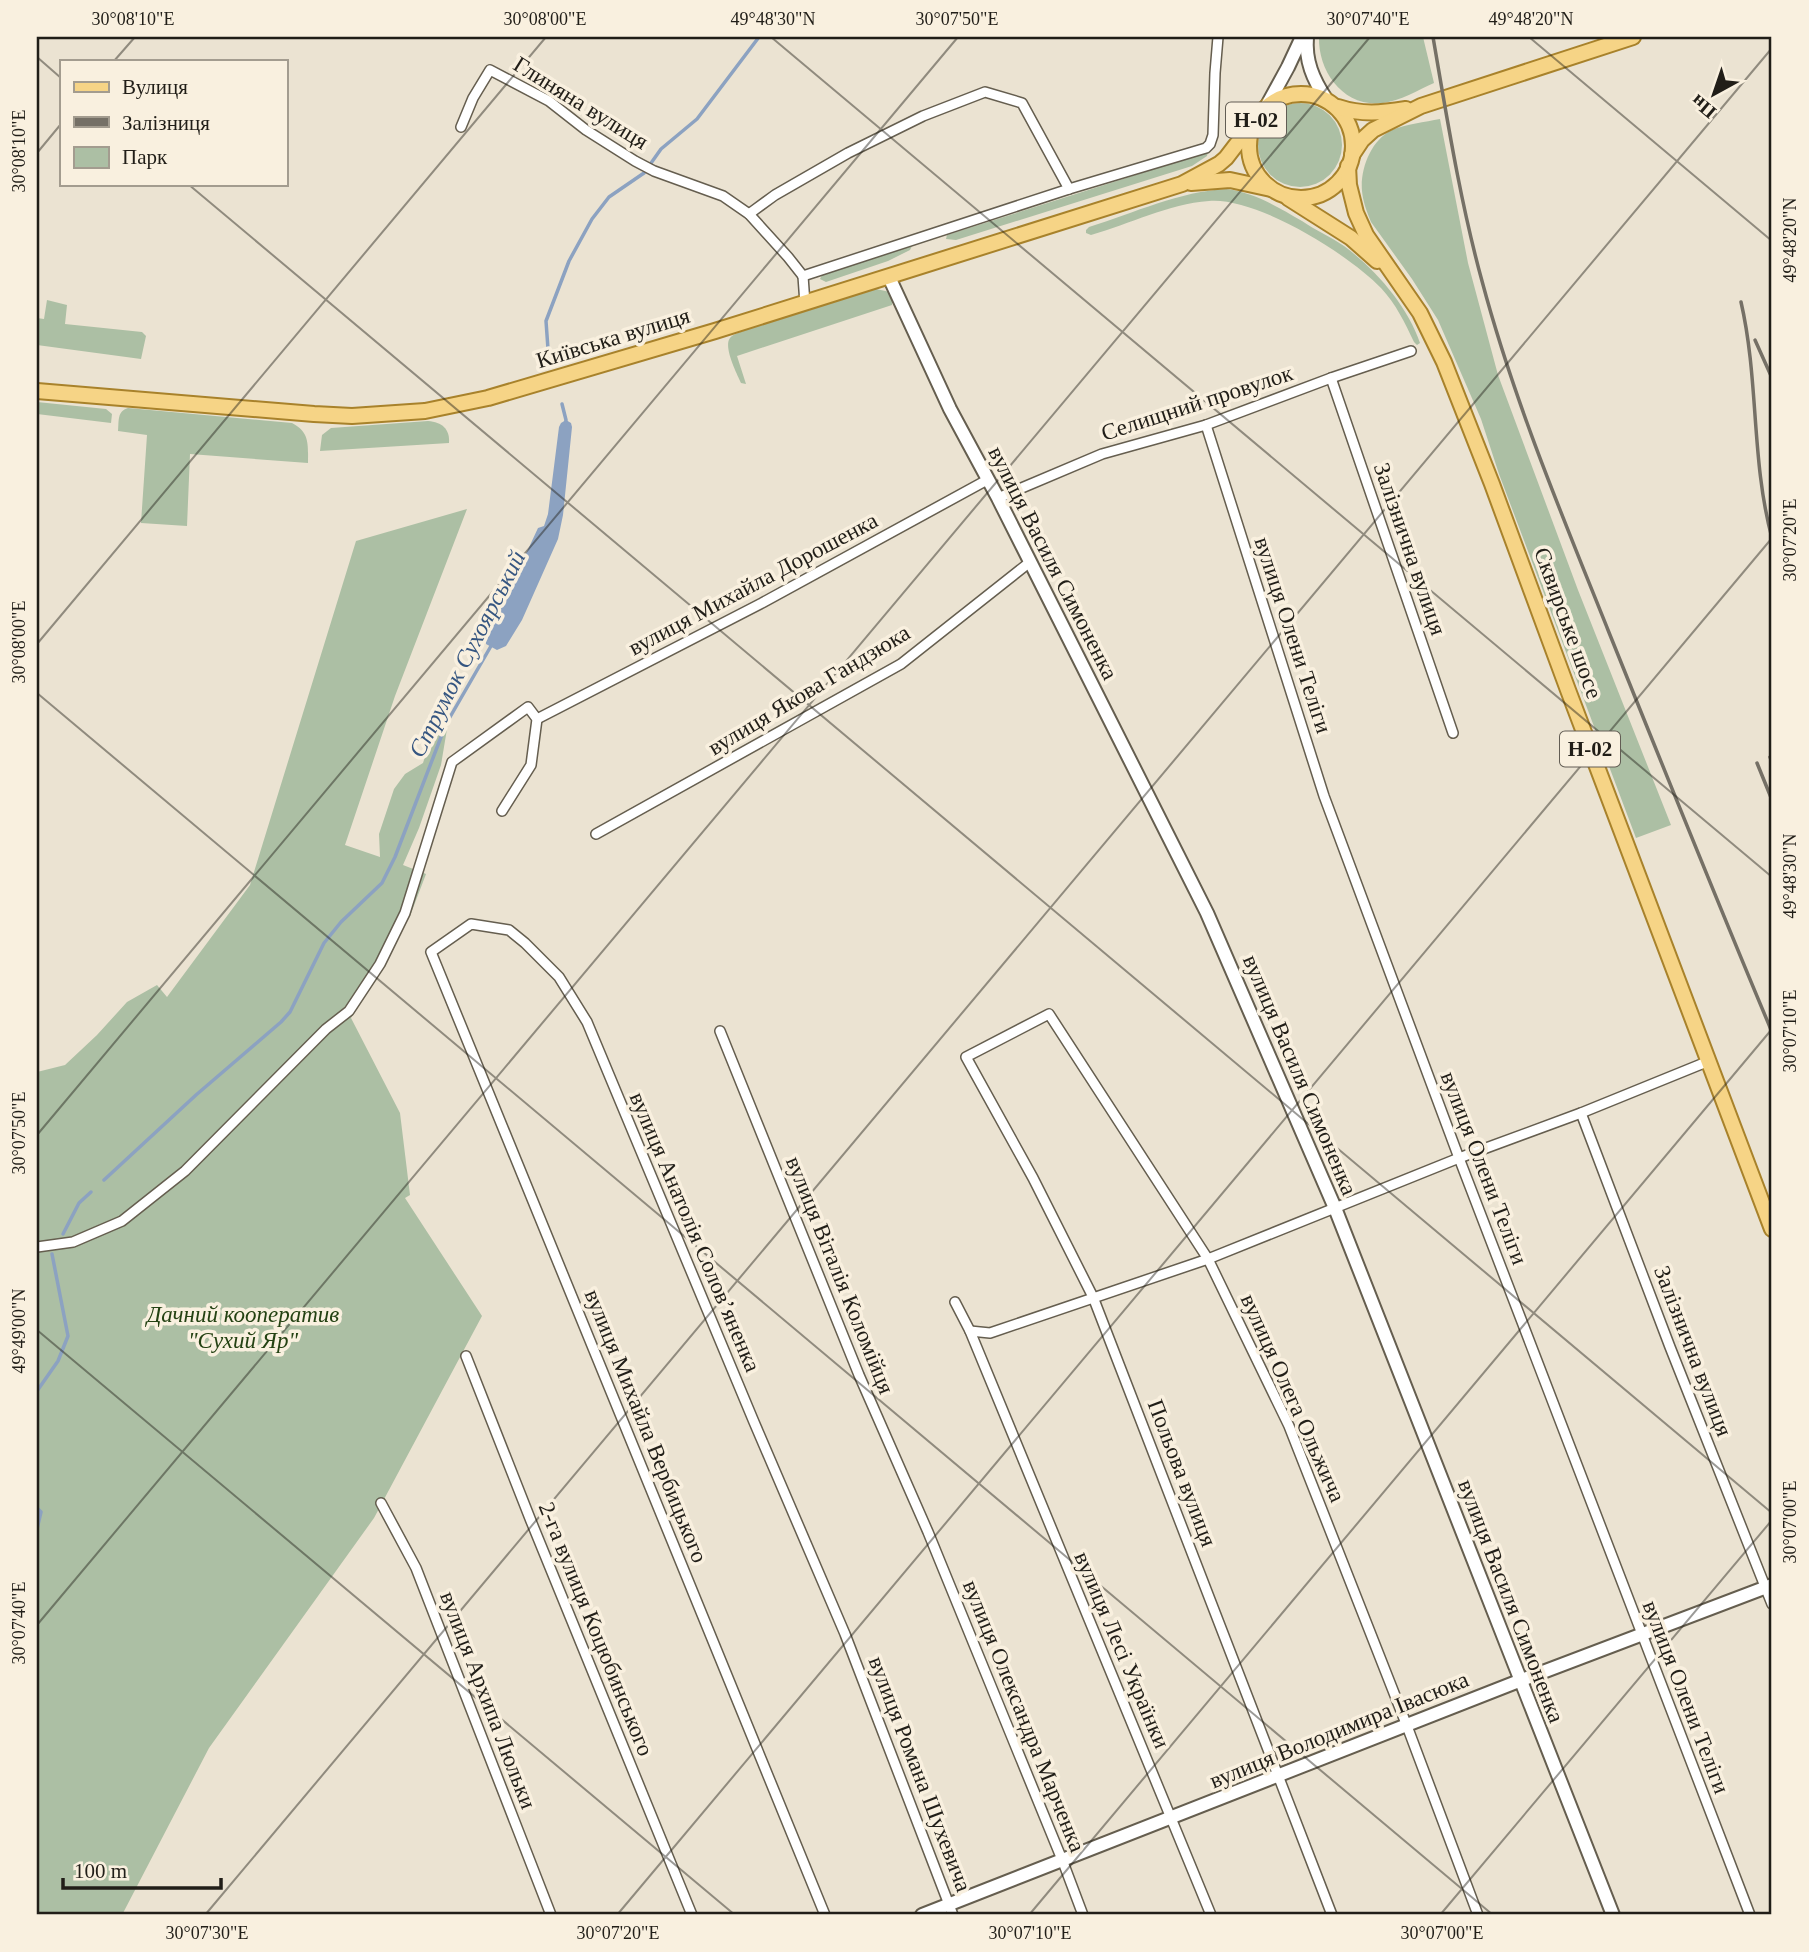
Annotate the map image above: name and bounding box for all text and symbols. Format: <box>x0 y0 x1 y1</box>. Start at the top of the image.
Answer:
text: 30°08'10"E <box>92 9 174 29</box>
text: 30°08'00"E <box>504 9 586 29</box>
text: 49°48'30"N <box>731 9 815 29</box>
text: 30°07'50"E <box>916 9 998 29</box>
text: 30°07'40"E <box>1327 9 1409 29</box>
text: 49°48'20"N <box>1489 9 1573 29</box>
street label: Глиняна вулиця <box>509 52 653 155</box>
legend <box>60 60 287 186</box>
north arrow <box>1680 60 1750 130</box>
text: Вулиця <box>122 75 188 99</box>
text: Пн <box>1687 90 1720 123</box>
road number: Н-02 <box>1226 102 1286 138</box>
text: 30°08'10"E <box>9 110 29 192</box>
text: Залізниця <box>122 111 210 135</box>
text: Парк <box>122 145 168 169</box>
text: 49°48'20"N <box>1780 198 1800 282</box>
street label: Київська вулиця <box>533 303 693 373</box>
street label: Селищний провулок <box>1098 360 1297 446</box>
street label: вулиця Василя Симоненка <box>983 442 1123 684</box>
street label: Залізнична вулиця <box>1369 460 1451 639</box>
text: 30°07'20"E <box>1780 499 1800 581</box>
street label: вулиця Михайла Дорошенка <box>624 508 882 660</box>
street label: вулиця Олени Теліги <box>1249 534 1337 736</box>
street label: Сквирське шосе <box>1529 544 1607 702</box>
water label: Струмок Сухоярський <box>404 547 530 761</box>
text: 30°08'00"E <box>9 601 29 683</box>
street label: вулиця Якова Гандзюка <box>704 620 914 760</box>
road number: Н-02 <box>1560 732 1620 766</box>
text: 49°48'30"N <box>1780 834 1800 918</box>
street label: вулиця Василя Симоненка <box>1238 951 1362 1199</box>
text: 30°07'10"E <box>1780 990 1800 1072</box>
street label: вулиця Олени Теліги <box>1436 1068 1532 1268</box>
street label: вулиця Анатолія Соловʼяненка <box>625 1089 765 1375</box>
text: 30°07'50"E <box>9 1092 29 1174</box>
street label: вулиця Віталія Коломійця <box>781 1153 899 1398</box>
street label: Залізнична вулиця <box>1649 1262 1737 1440</box>
street label: вулиця Михайла Вербицького <box>580 1286 712 1566</box>
text: 49°49'00"N <box>9 1289 29 1373</box>
street label: вулиця Олега Ольжича <box>1236 1290 1350 1506</box>
park label: Дачний кооператив "Сухий Яр" <box>145 1302 339 1353</box>
street label: Польова вулиця <box>1143 1396 1222 1550</box>
street label: вулиця Василя Симоненка <box>1453 1476 1569 1726</box>
text: 30°07'00"E <box>1780 1481 1800 1563</box>
street label: 2-га вулиця Коцюбинського <box>534 1498 658 1760</box>
street label: вулиця Лесі Українки <box>1069 1548 1175 1752</box>
street label: вулиця Олександра Марченка <box>958 1577 1090 1855</box>
text: 30°07'40"E <box>9 1582 29 1664</box>
street label: вулиця Архипа Люльки <box>435 1588 541 1812</box>
street label: вулиця Олени Теліги <box>1638 1597 1734 1797</box>
street label: вулиця Романа Шухевича <box>864 1653 976 1895</box>
street label: вулиця Володимира Івасюка <box>1206 1667 1472 1793</box>
scale bar <box>63 1847 220 1891</box>
text: 100 m <box>74 1859 127 1883</box>
text: 30°07'30"E <box>166 1923 248 1943</box>
text: 30°07'20"E <box>577 1923 659 1943</box>
text: 30°07'10"E <box>989 1923 1071 1943</box>
text: 30°07'00"E <box>1401 1923 1483 1943</box>

